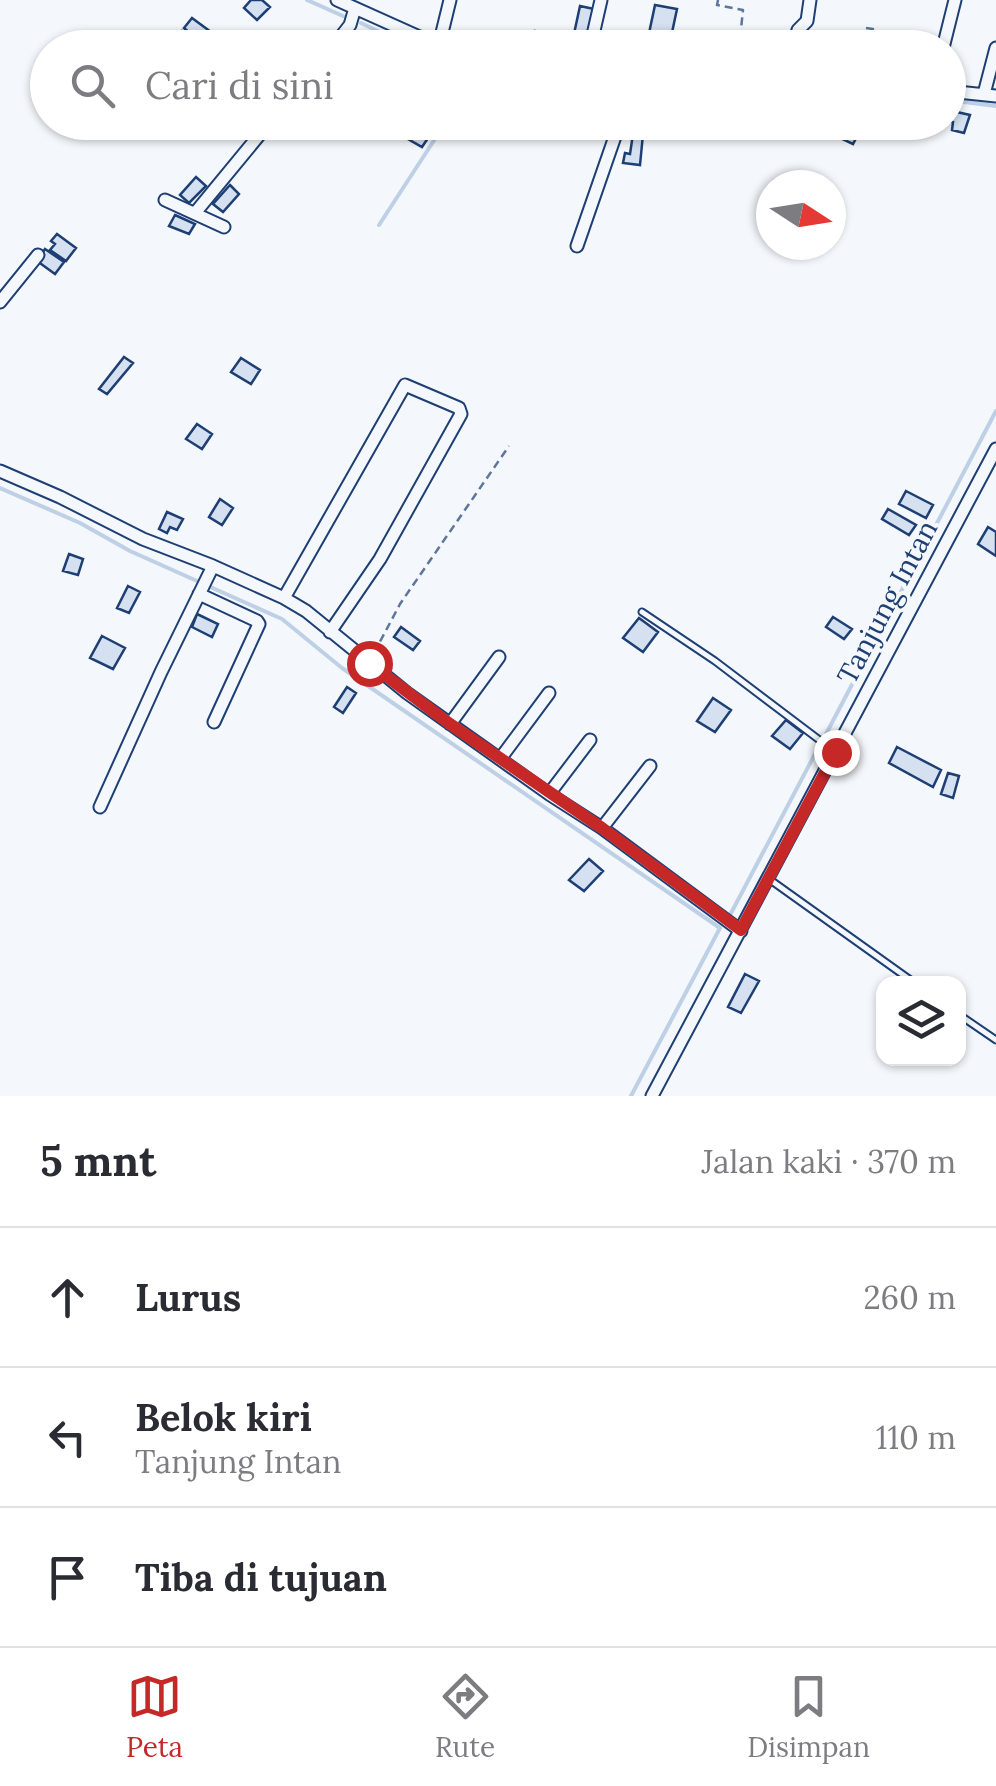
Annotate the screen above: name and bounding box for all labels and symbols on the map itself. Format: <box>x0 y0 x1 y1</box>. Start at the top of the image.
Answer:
north arrow <box>756 170 846 260</box>
street label: Tanjung Intan <box>829 514 945 690</box>
route start <box>347 641 393 687</box>
route end <box>814 730 860 776</box>

